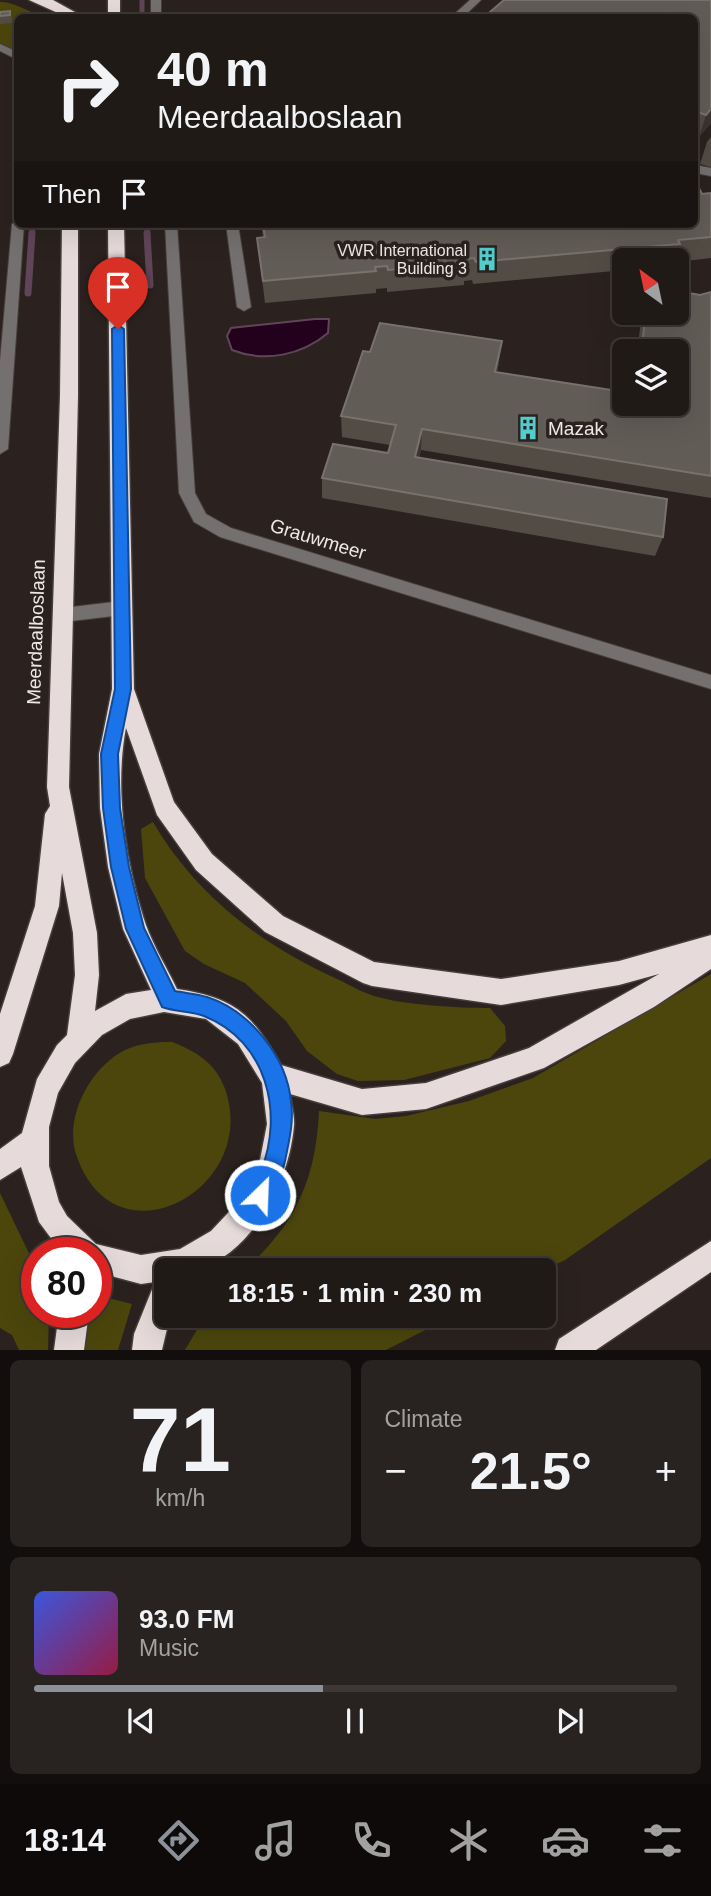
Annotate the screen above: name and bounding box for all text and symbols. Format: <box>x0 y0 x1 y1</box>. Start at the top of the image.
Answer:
icon: right <box>42 42 133 133</box>
text: 40 m <box>157 42 269 96</box>
text: Meerdaalboslaan <box>157 99 403 135</box>
icon: arrive <box>115 175 153 213</box>
text: Then <box>42 179 101 209</box>
place label: VWR International Building 3 <box>337 242 467 277</box>
building icon: VWR International Building 3 <box>473 245 501 273</box>
north arrow <box>612 248 690 326</box>
map controls <box>612 248 689 416</box>
pin <box>88 257 148 329</box>
icon: arrive <box>99 268 137 306</box>
button: layers <box>612 339 689 416</box>
building icon: Mazak <box>514 414 542 442</box>
place label: Mazak <box>548 418 604 439</box>
street label: Grauwmeer <box>267 514 369 564</box>
street label: Meerdaalboslaan <box>23 559 49 705</box>
position arrow <box>223 1158 297 1232</box>
speed limit sign: 80 <box>21 1237 112 1328</box>
text: 18:15 · 1 min · 230 m <box>228 1278 482 1308</box>
text: 71 <box>130 1389 231 1490</box>
text: Climate <box>385 1406 462 1432</box>
text: 21.5° <box>470 1442 592 1500</box>
text: − <box>385 1450 407 1492</box>
text: + <box>655 1450 677 1492</box>
text: km/h <box>155 1485 205 1511</box>
text: 93.0 FM <box>139 1604 234 1634</box>
text: Music <box>139 1635 199 1661</box>
icon: previous <box>122 1702 160 1740</box>
icon: pause <box>336 1702 374 1740</box>
icon: next <box>551 1702 589 1740</box>
icon: directions <box>154 1816 203 1865</box>
icon: music <box>251 1816 300 1865</box>
icon: phone <box>347 1816 396 1865</box>
icon: climate <box>444 1816 493 1865</box>
icon: car <box>541 1816 590 1865</box>
icon: filters <box>638 1816 687 1865</box>
text: 18:14 <box>24 1822 106 1858</box>

